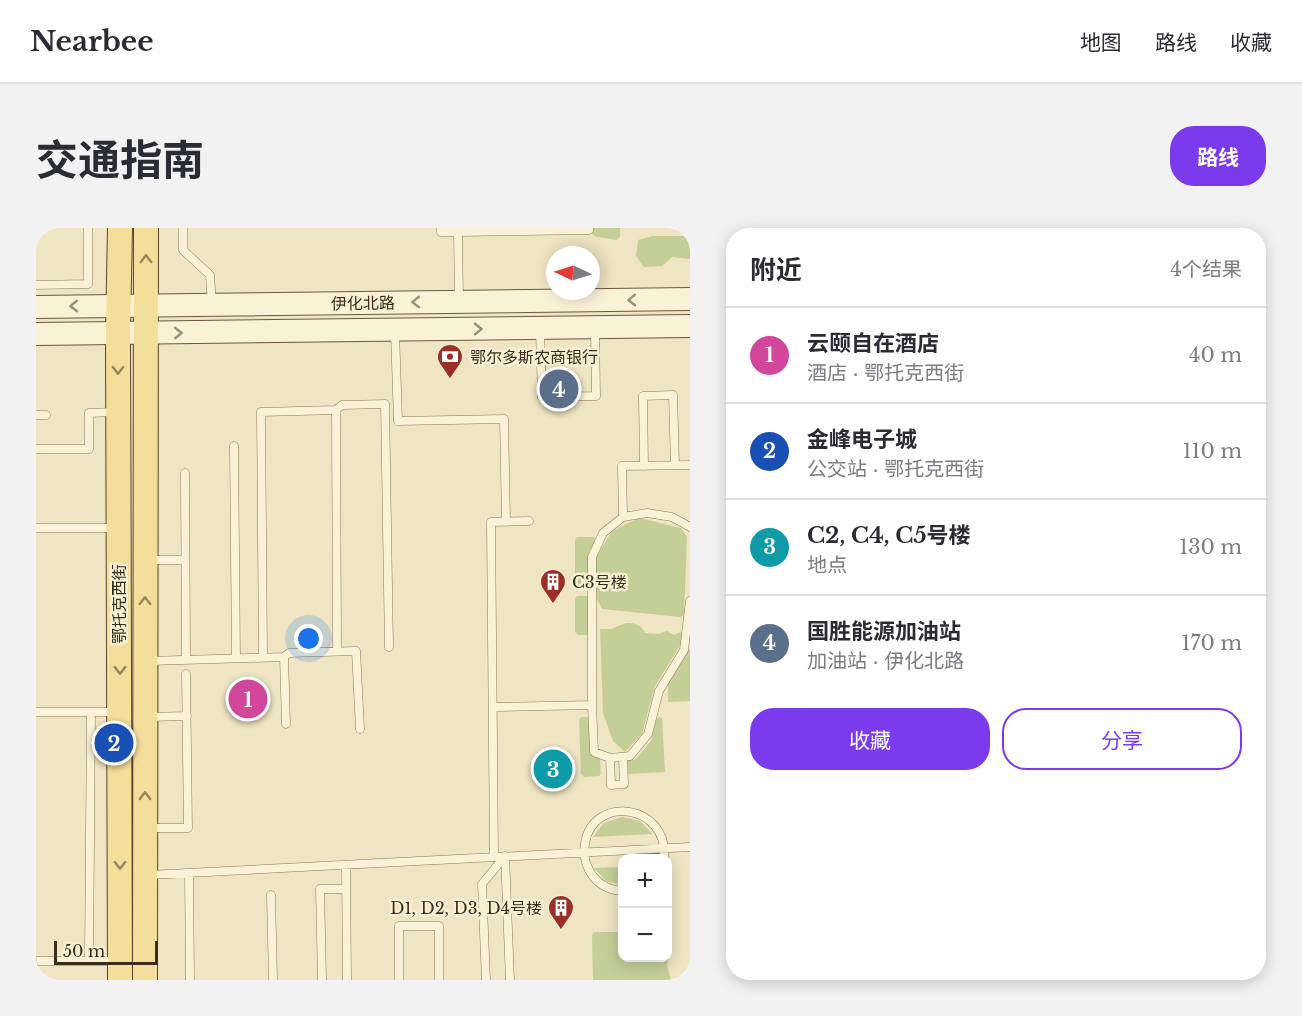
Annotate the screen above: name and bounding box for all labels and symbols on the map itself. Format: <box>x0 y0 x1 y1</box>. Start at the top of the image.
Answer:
north arrow <box>546 246 600 300</box>
one-way arrow <box>140 254 152 263</box>
street label: 伊化北路 <box>331 292 395 314</box>
one-way arrow <box>627 294 636 306</box>
one-way arrow <box>411 296 420 309</box>
one-way arrow <box>69 300 78 313</box>
one-way arrow <box>474 323 483 335</box>
one-way arrow <box>174 326 183 339</box>
bank icon: 鄂尔多斯农商银行 <box>435 342 465 380</box>
place label: 鄂尔多斯农商银行 <box>470 347 598 367</box>
one-way arrow <box>112 366 124 375</box>
pin: 4 <box>540 366 578 412</box>
street label: 鄂托克西街 <box>109 564 129 644</box>
building icon: C3号楼 <box>538 567 568 605</box>
place label: C3号楼 <box>572 572 627 592</box>
one-way arrow <box>139 596 151 605</box>
your location <box>294 624 323 653</box>
one-way arrow <box>114 666 126 675</box>
pin: 1 <box>228 676 268 722</box>
pin: 2 <box>94 720 134 766</box>
pin: 3 <box>534 746 572 792</box>
one-way arrow <box>139 791 151 800</box>
one-way arrow <box>114 861 127 870</box>
building icon: D1, D2, D3, D4号楼 <box>546 893 576 931</box>
place label: D1, D2, D3, D4号楼 <box>390 898 542 918</box>
scale bar <box>54 938 158 966</box>

